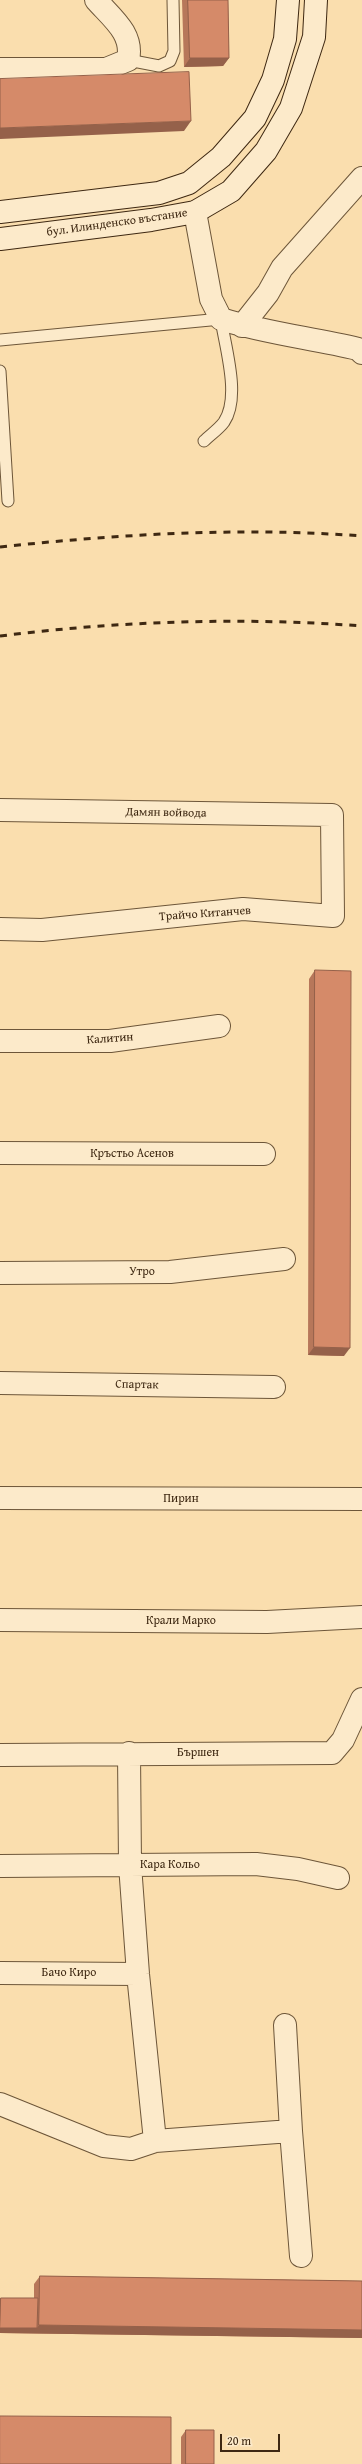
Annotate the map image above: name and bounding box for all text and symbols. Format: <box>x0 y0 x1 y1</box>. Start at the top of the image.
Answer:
street label: бул. Илинденско въстание <box>46 206 188 240</box>
street label: Дамян войвода <box>125 805 207 821</box>
street label: Трайчо Китанчев <box>159 904 251 924</box>
street label: Калитин <box>86 1030 134 1048</box>
street label: Кръстьо Асенов <box>90 1147 174 1161</box>
street label: Утро <box>129 1265 155 1279</box>
street label: Спартак <box>115 1377 159 1393</box>
street label: Пирин <box>163 1492 199 1506</box>
street label: Крали Марко <box>146 1614 216 1628</box>
street label: Бършен <box>177 1746 219 1760</box>
street label: Кара Кольо <box>140 1858 200 1872</box>
street label: Бачо Киро <box>42 1966 96 1980</box>
scale bar <box>222 2426 282 2452</box>
text: 20 m <box>227 2432 251 2449</box>

